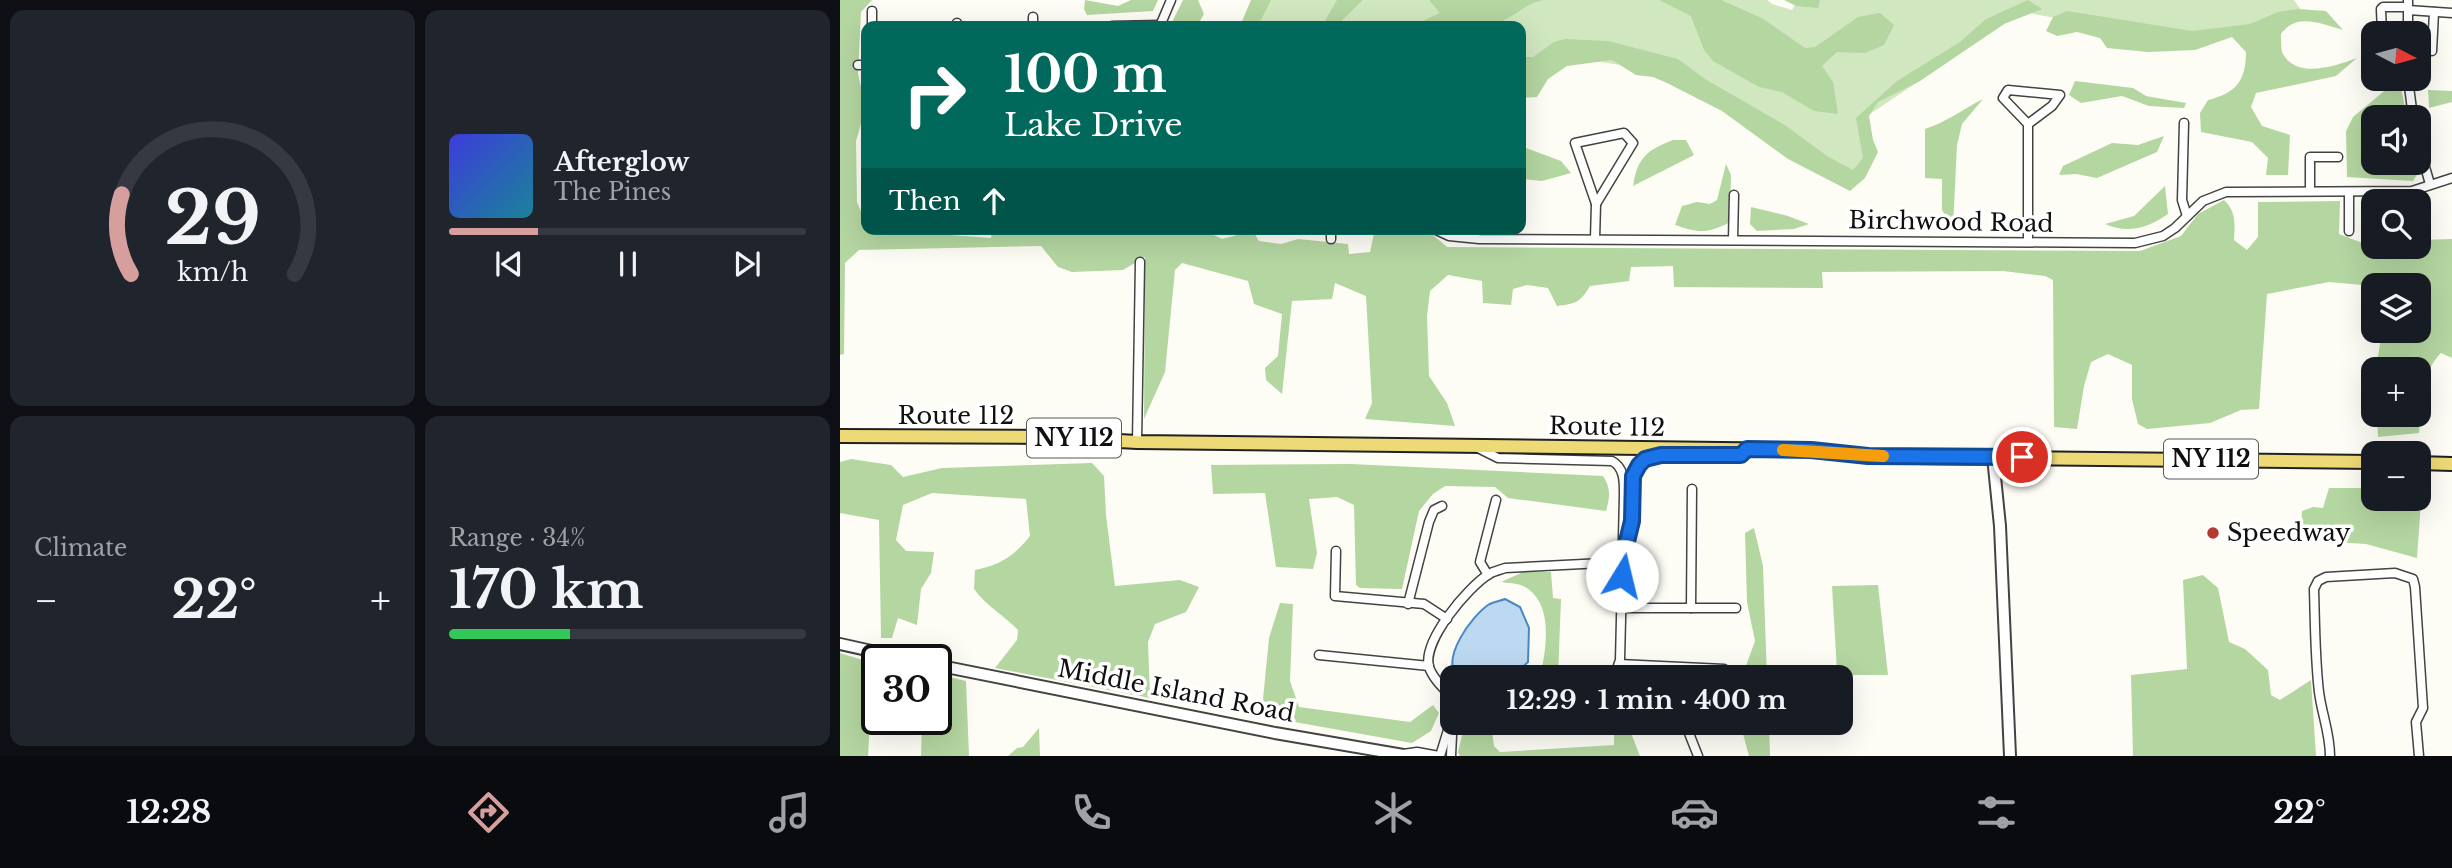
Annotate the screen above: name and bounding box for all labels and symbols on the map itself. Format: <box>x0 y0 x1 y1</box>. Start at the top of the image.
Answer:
north arrow <box>2361 21 2431 91</box>
street label: Birchwood Road <box>1848 205 2054 238</box>
street label: Route 112 <box>898 401 1014 430</box>
street label: Route 112 <box>1549 411 1665 442</box>
road number: NY 112 <box>1027 418 1121 458</box>
pin <box>1992 427 2052 487</box>
road number: NY 112 <box>2164 440 2258 478</box>
place label: Speedway <box>2227 518 2351 547</box>
marker: Speedway <box>2205 525 2221 541</box>
position arrow <box>1585 539 1659 613</box>
speed limit sign: 30 <box>861 644 952 735</box>
street label: Middle Island Road <box>1055 653 1297 728</box>

